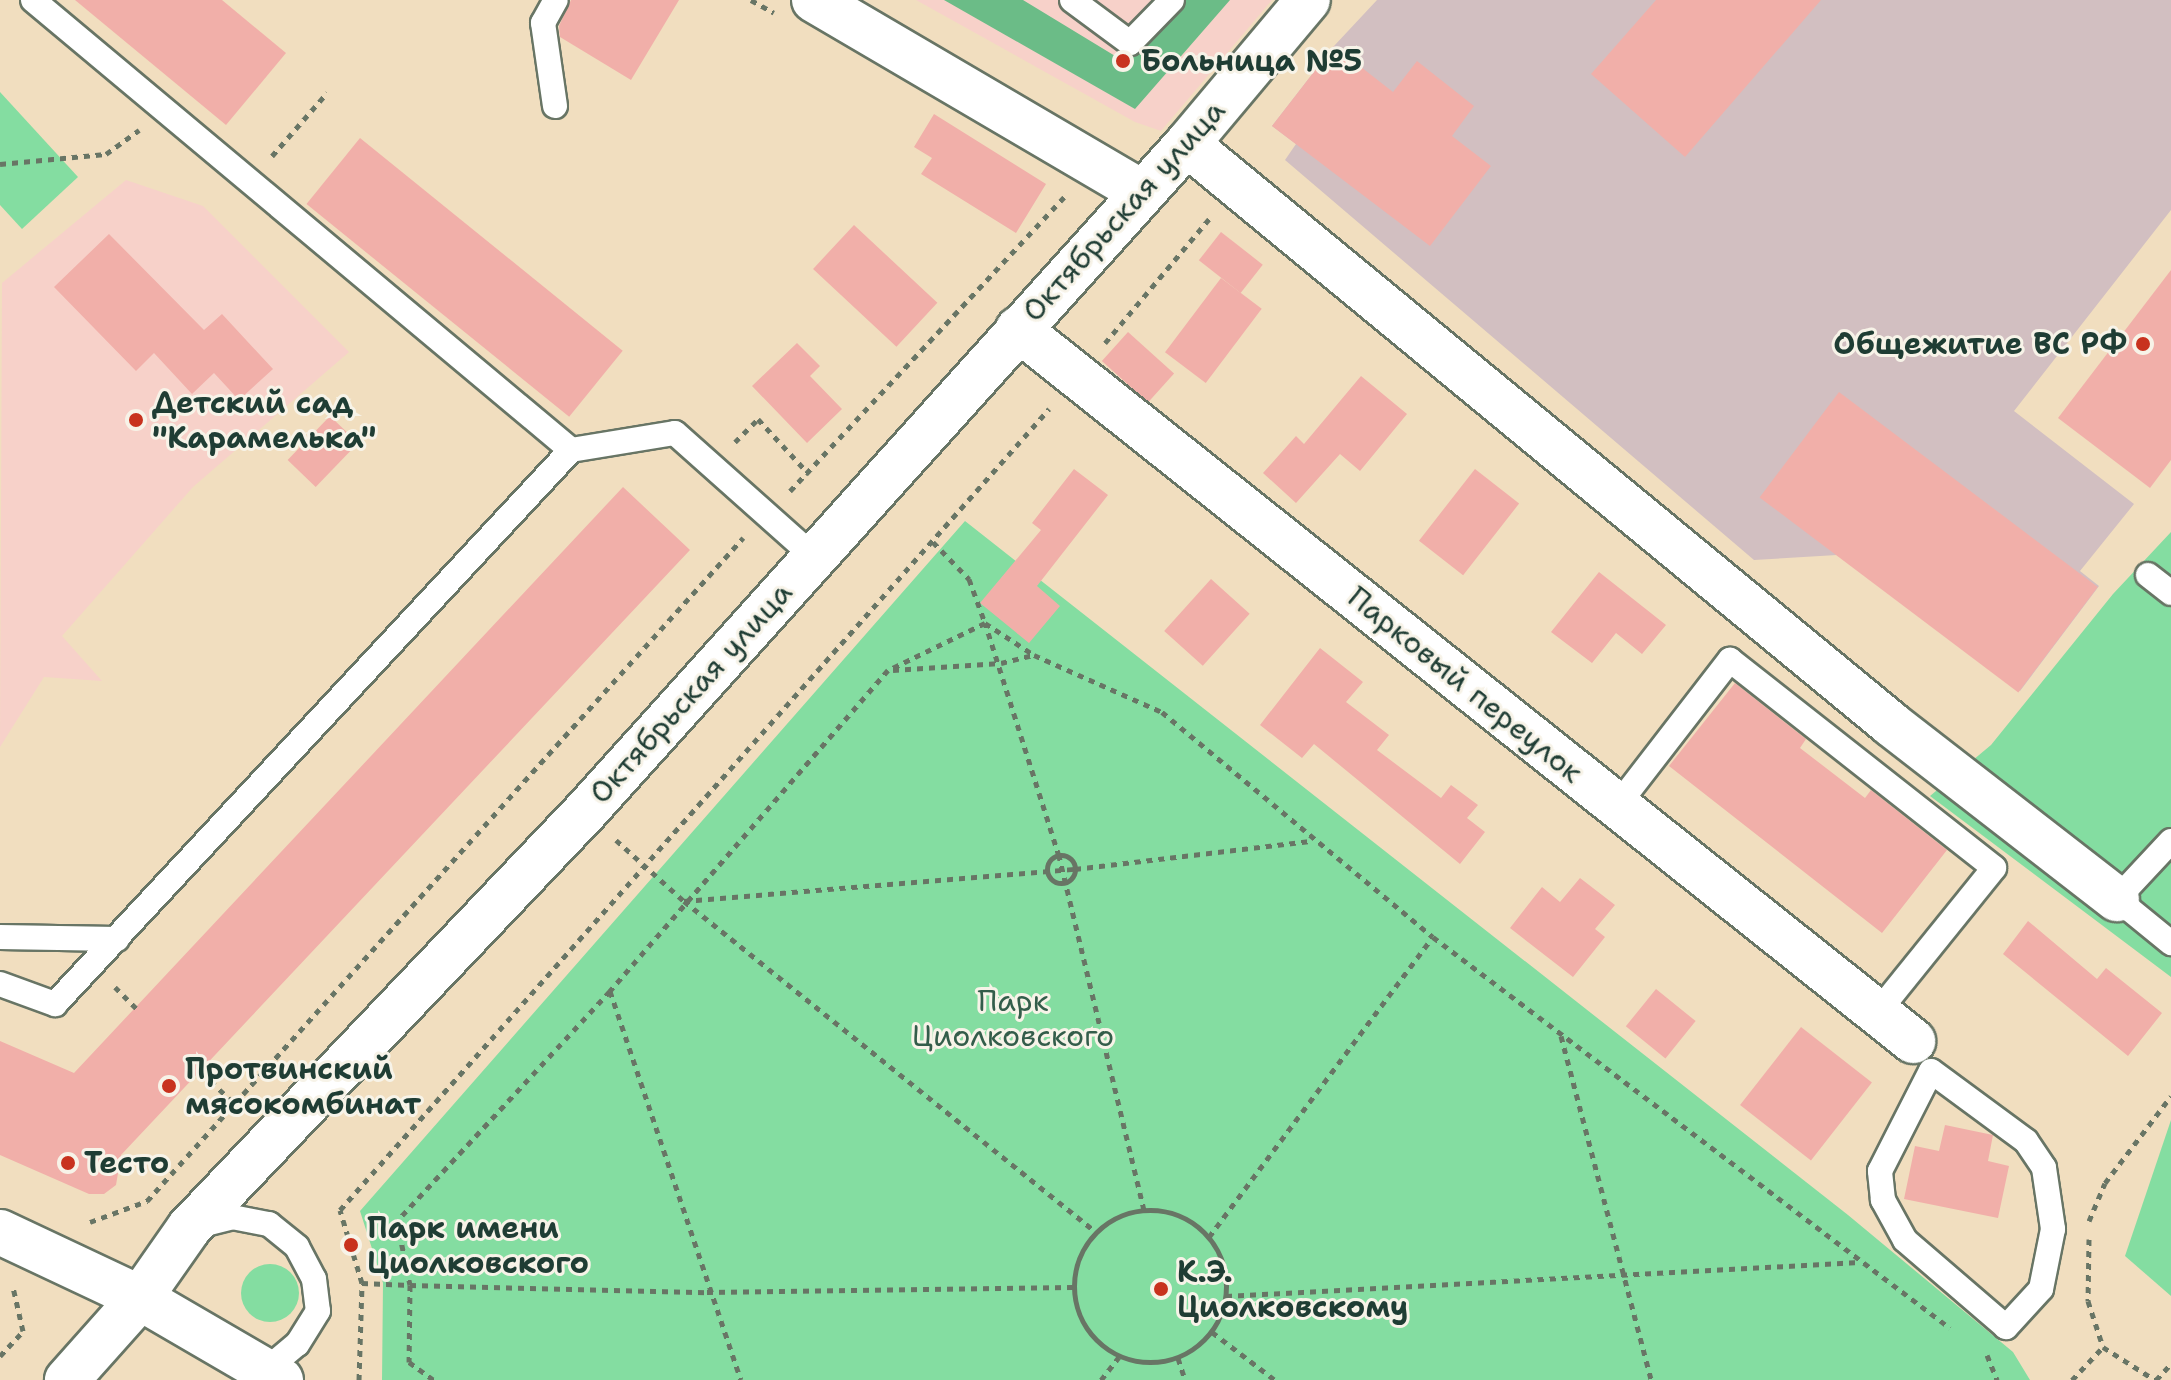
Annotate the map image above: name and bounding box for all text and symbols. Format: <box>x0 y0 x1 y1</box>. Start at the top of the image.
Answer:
place label: Больница №5 <box>1141 43 1362 79</box>
marker: Больница №5 <box>1112 50 1134 72</box>
street label: Октябрьская улица <box>1015 93 1233 329</box>
place label: Общежитие ВС РФ <box>1833 326 2127 362</box>
marker: Общежитие ВС РФ <box>2134 335 2152 353</box>
place label: Детский сад "Карамелька" <box>152 385 376 456</box>
marker: Детский сад "Карамелька" <box>127 411 145 429</box>
street label: Октябрьская улица <box>582 575 800 811</box>
street label: Парковый переулок <box>1340 579 1590 791</box>
park label: Парк Циолковского <box>912 983 1114 1054</box>
place label: Протвинский мясокомбинат <box>185 1051 421 1122</box>
marker: Протвинский мясокомбинат <box>160 1077 178 1095</box>
place label: Тесто <box>84 1145 169 1181</box>
marker: Тесто <box>59 1154 77 1172</box>
place label: Парк имени Циолковского <box>367 1210 589 1280</box>
marker: Парк имени Циолковского <box>342 1236 360 1254</box>
place label: К.Э. Циолковскому <box>1177 1254 1408 1324</box>
marker: К.Э. Циолковскому <box>1152 1280 1170 1298</box>

